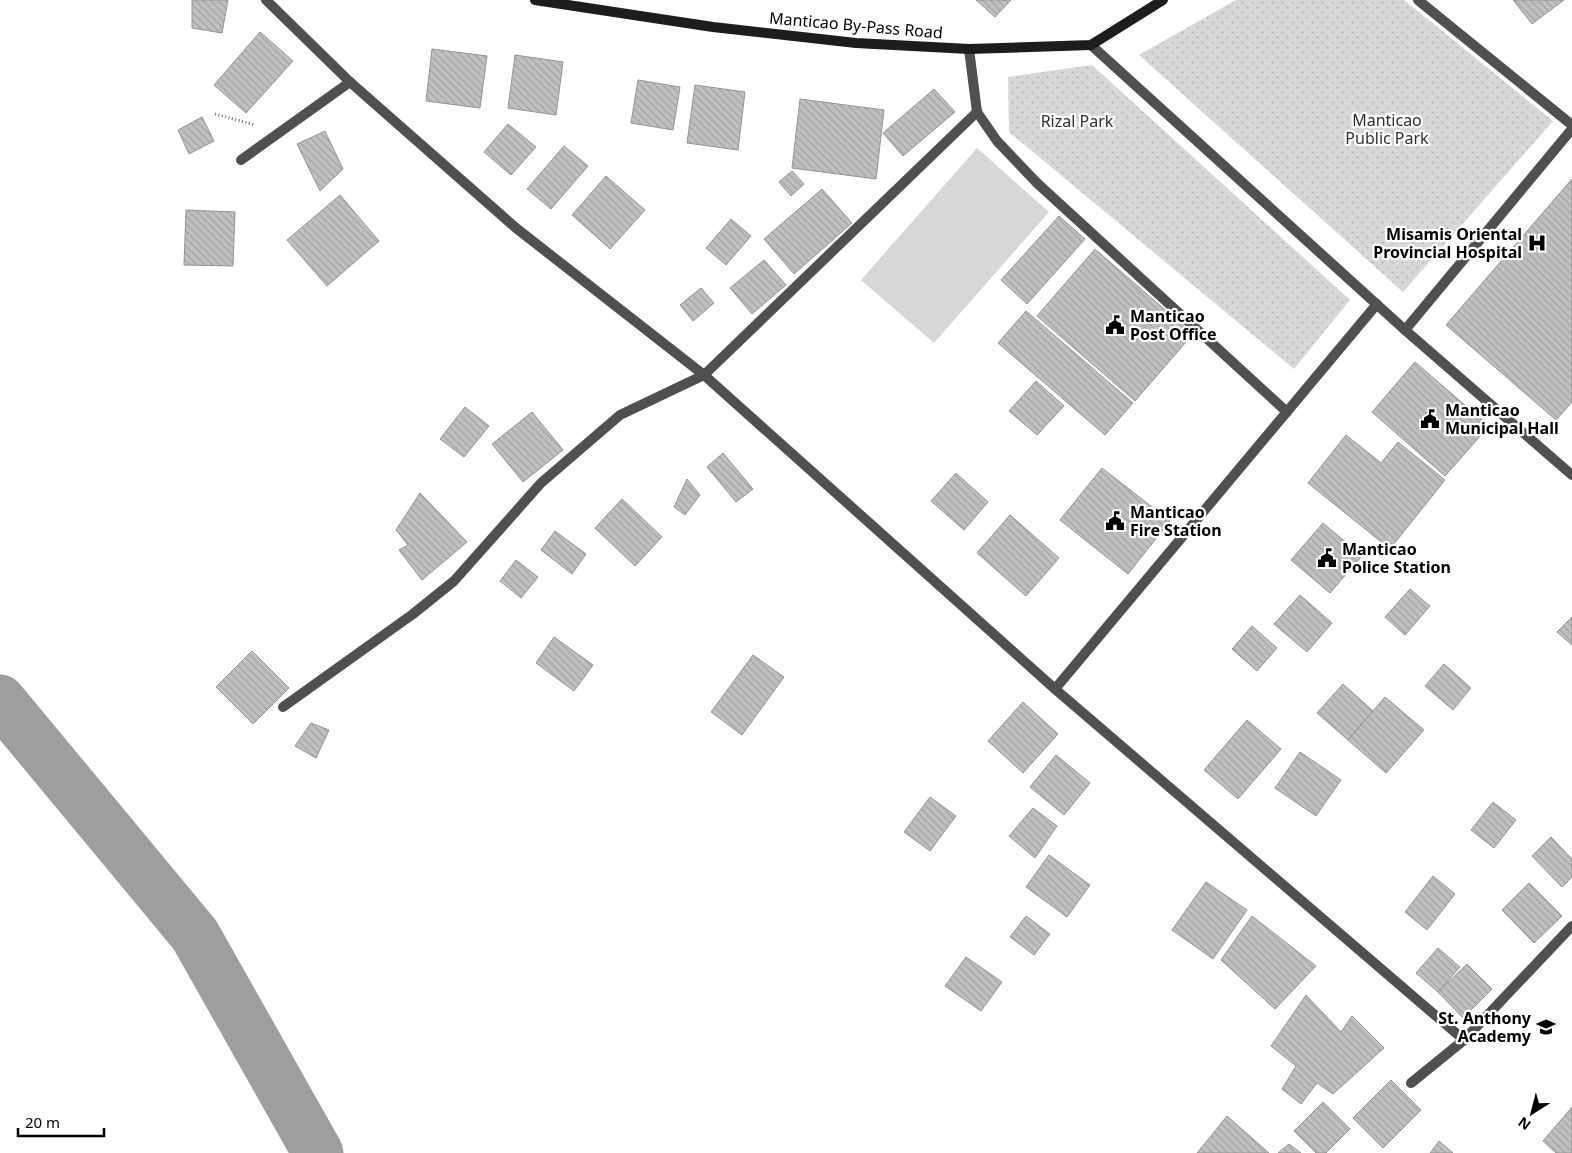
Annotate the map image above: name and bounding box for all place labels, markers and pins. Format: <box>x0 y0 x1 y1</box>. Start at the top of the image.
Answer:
place label: Misamis Oriental Provincial Hospital <box>1373 223 1522 263</box>
hospital icon: Misamis Oriental Provincial Hospital <box>1526 232 1548 254</box>
place label: Manticao Post Office <box>1130 305 1217 345</box>
public building icon: Manticao Post Office <box>1104 314 1126 336</box>
place label: Manticao Municipal Hall <box>1445 399 1559 439</box>
public building icon: Manticao Municipal Hall <box>1419 408 1441 430</box>
place label: Manticao Fire Station <box>1130 501 1222 541</box>
public building icon: Manticao Fire Station <box>1104 510 1126 532</box>
place label: Manticao Police Station <box>1342 538 1451 578</box>
public building icon: Manticao Police Station <box>1316 547 1338 569</box>
place label: St. Anthony Academy <box>1438 1007 1532 1047</box>
school or university icon: St. Anthony Academy <box>1535 1016 1557 1038</box>

